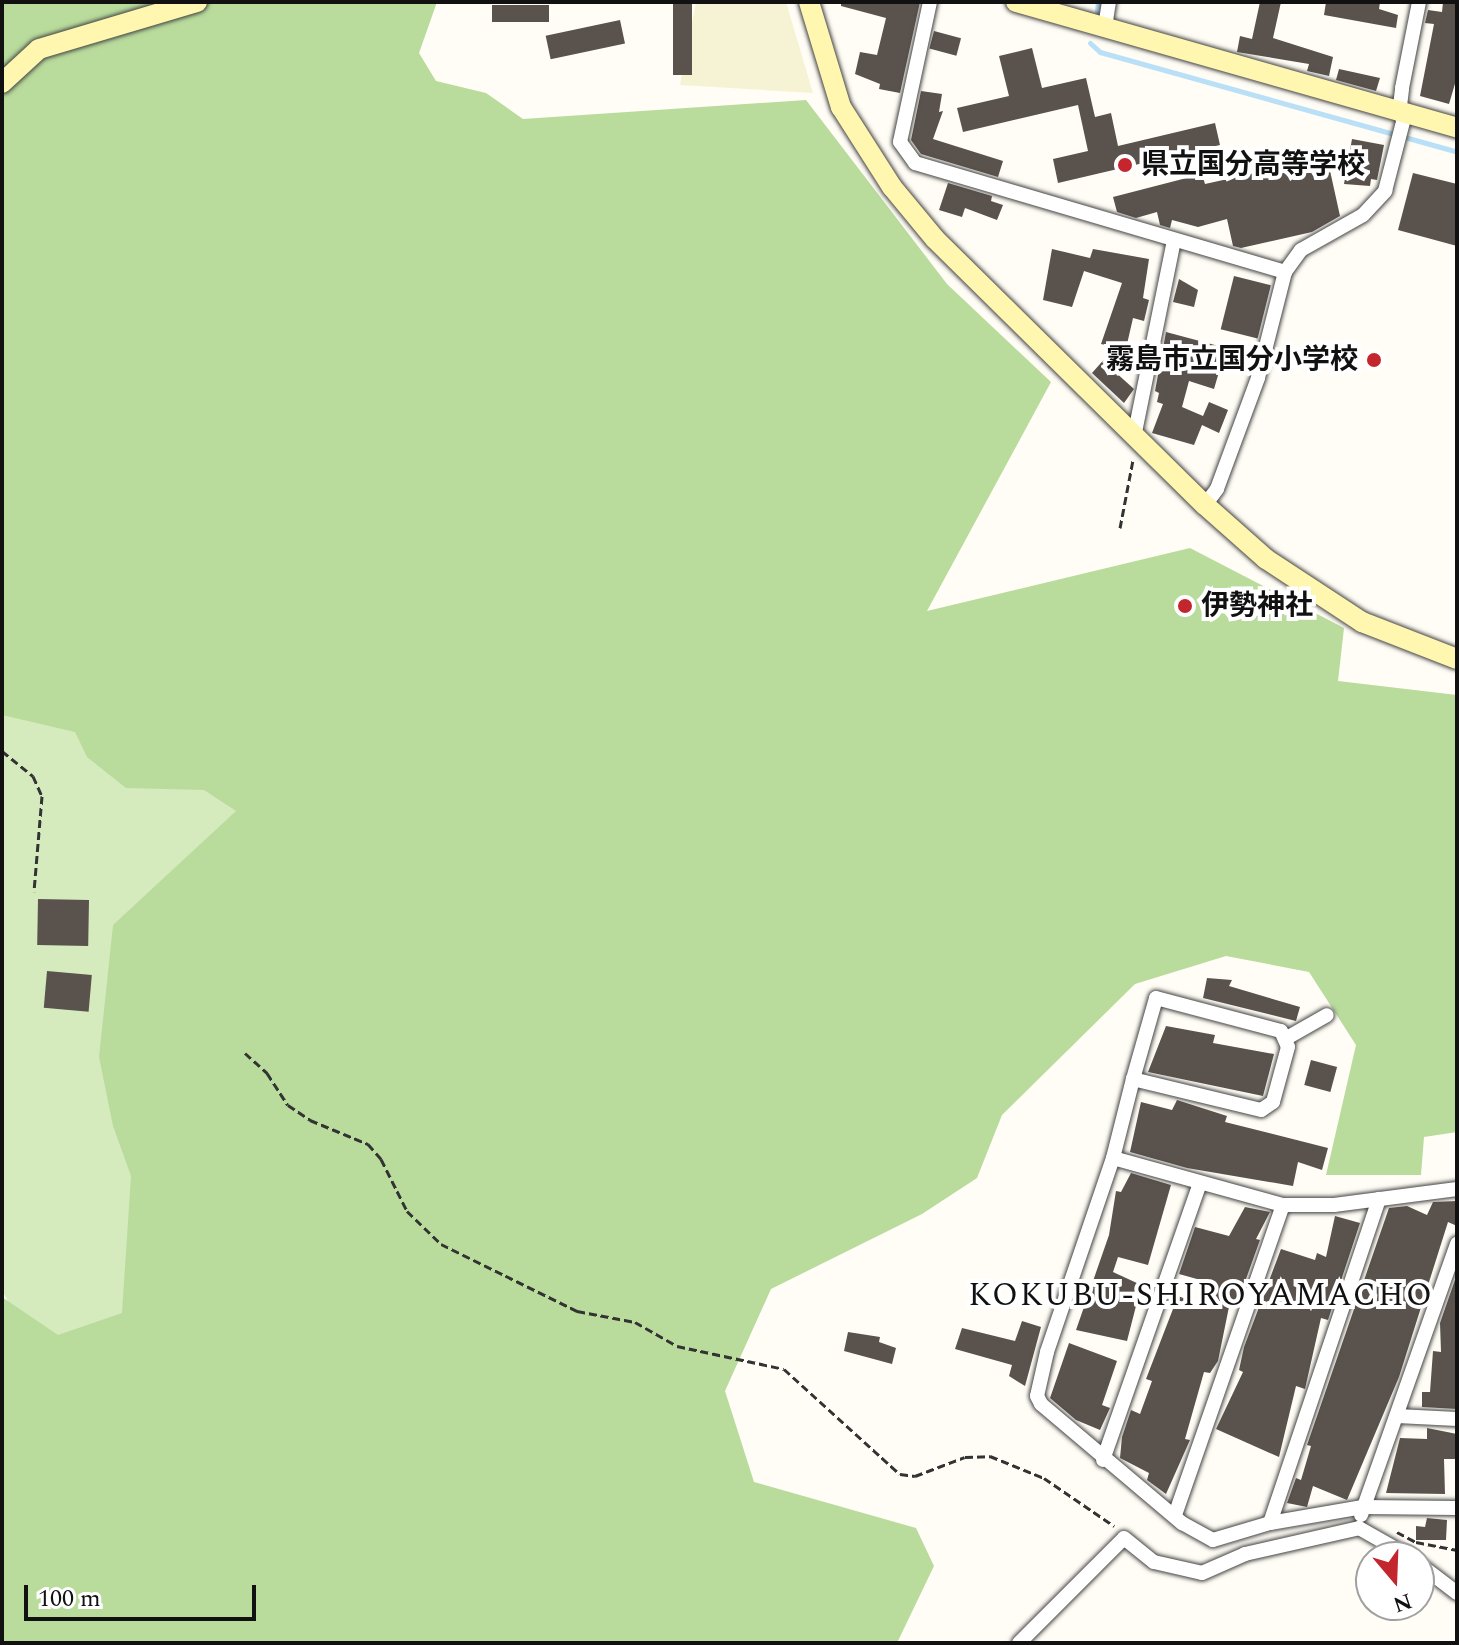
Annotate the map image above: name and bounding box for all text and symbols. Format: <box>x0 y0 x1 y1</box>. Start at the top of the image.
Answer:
place label: 県立国分高等学校 <box>1141 148 1365 182</box>
marker: 県立国分高等学校 <box>1116 156 1134 174</box>
place label: 霧島市立国分小学校 <box>1106 343 1358 377</box>
marker: 霧島市立国分小学校 <box>1365 351 1383 369</box>
place label: 伊勢神社 <box>1201 589 1313 623</box>
marker: 伊勢神社 <box>1176 597 1194 615</box>
district label: KOKUBU-SHIROYAMACHO <box>968 1277 1434 1315</box>
north arrow <box>1355 1541 1435 1621</box>
scale bar <box>28 1569 260 1619</box>
text: 100 m <box>38 1581 101 1617</box>
text: N <box>1388 1584 1416 1621</box>

